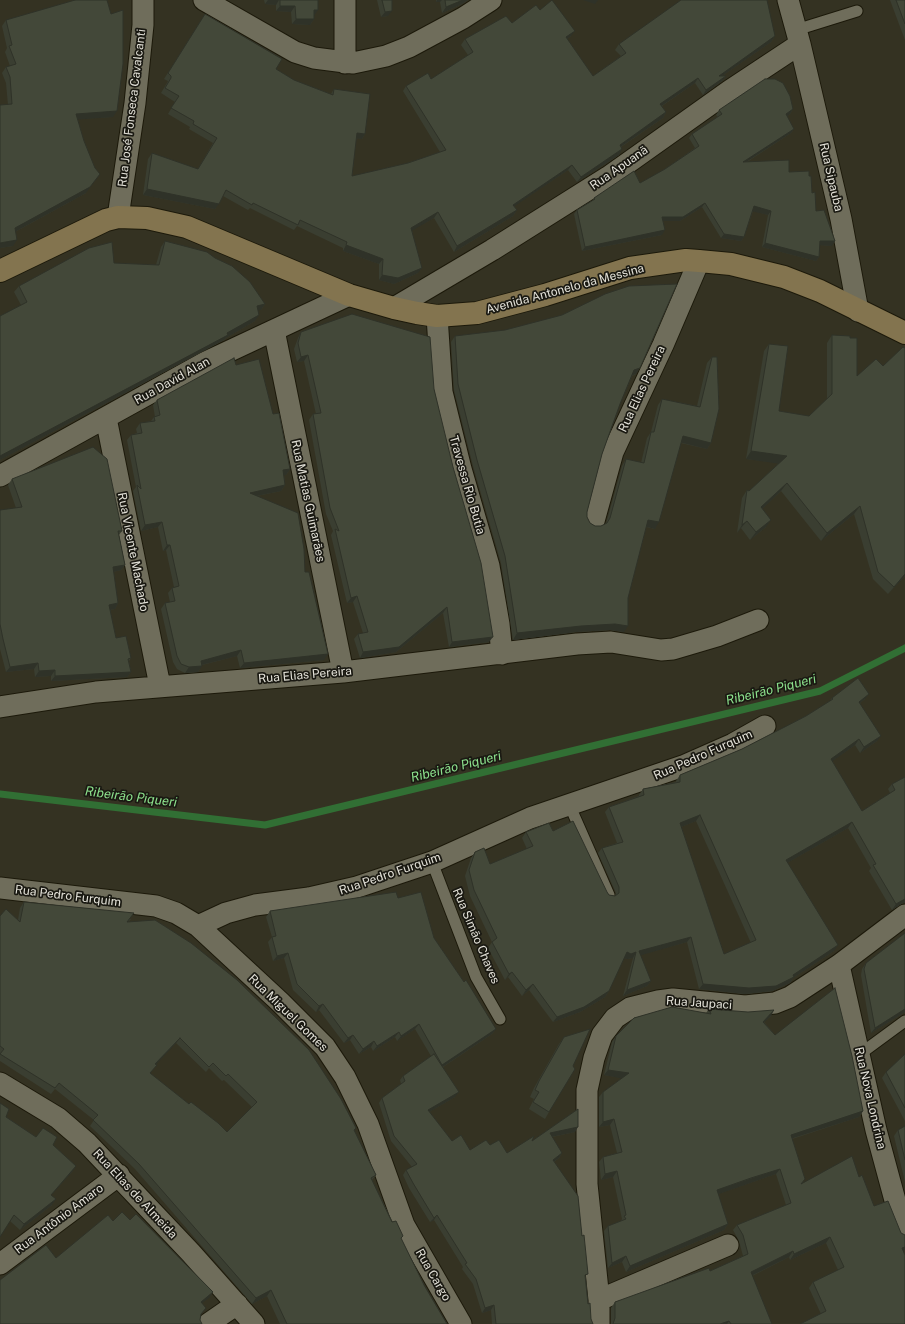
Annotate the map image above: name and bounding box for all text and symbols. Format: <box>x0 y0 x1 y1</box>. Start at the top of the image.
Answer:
street label: Rua José Fonseca Cavalcanti <box>115 28 149 188</box>
street label: Rua Sipauba <box>816 141 846 213</box>
street label: Rua Apuanã <box>587 143 651 193</box>
street label: Avenida Antonelo da Messina <box>484 261 646 317</box>
street label: Rua Elias Pereira <box>616 343 668 435</box>
street label: Rua David Alan <box>132 354 212 408</box>
street label: Travessa Rio Butia <box>446 434 488 536</box>
street label: Rua Matias Guimarães <box>288 439 328 563</box>
street label: Rua Vicente Machado <box>114 491 152 613</box>
street label: Rua Elias Pereira <box>258 664 352 686</box>
water label: Ribeirão Piqueri <box>724 671 818 709</box>
street label: Rua Pedro Furquim <box>651 727 755 783</box>
water label: Ribeirão Piqueri <box>409 748 503 786</box>
water label: Ribeirão Piqueri <box>84 784 178 810</box>
street label: Rua Pedro Furquim <box>337 850 443 898</box>
street label: Rua Pedro Furquim <box>14 882 122 910</box>
street label: Rua Simão Chaves <box>449 886 503 986</box>
street label: Rua Miguel Gomes <box>245 972 331 1054</box>
street label: Rua Jaupaci <box>666 994 732 1012</box>
street label: Rua Nova Londrina <box>851 1045 889 1151</box>
street label: Rua Elias de Almeida <box>90 1146 180 1242</box>
street label: Rua Antônio Amaro <box>12 1181 106 1257</box>
street label: Rua Cargo <box>412 1246 454 1304</box>

